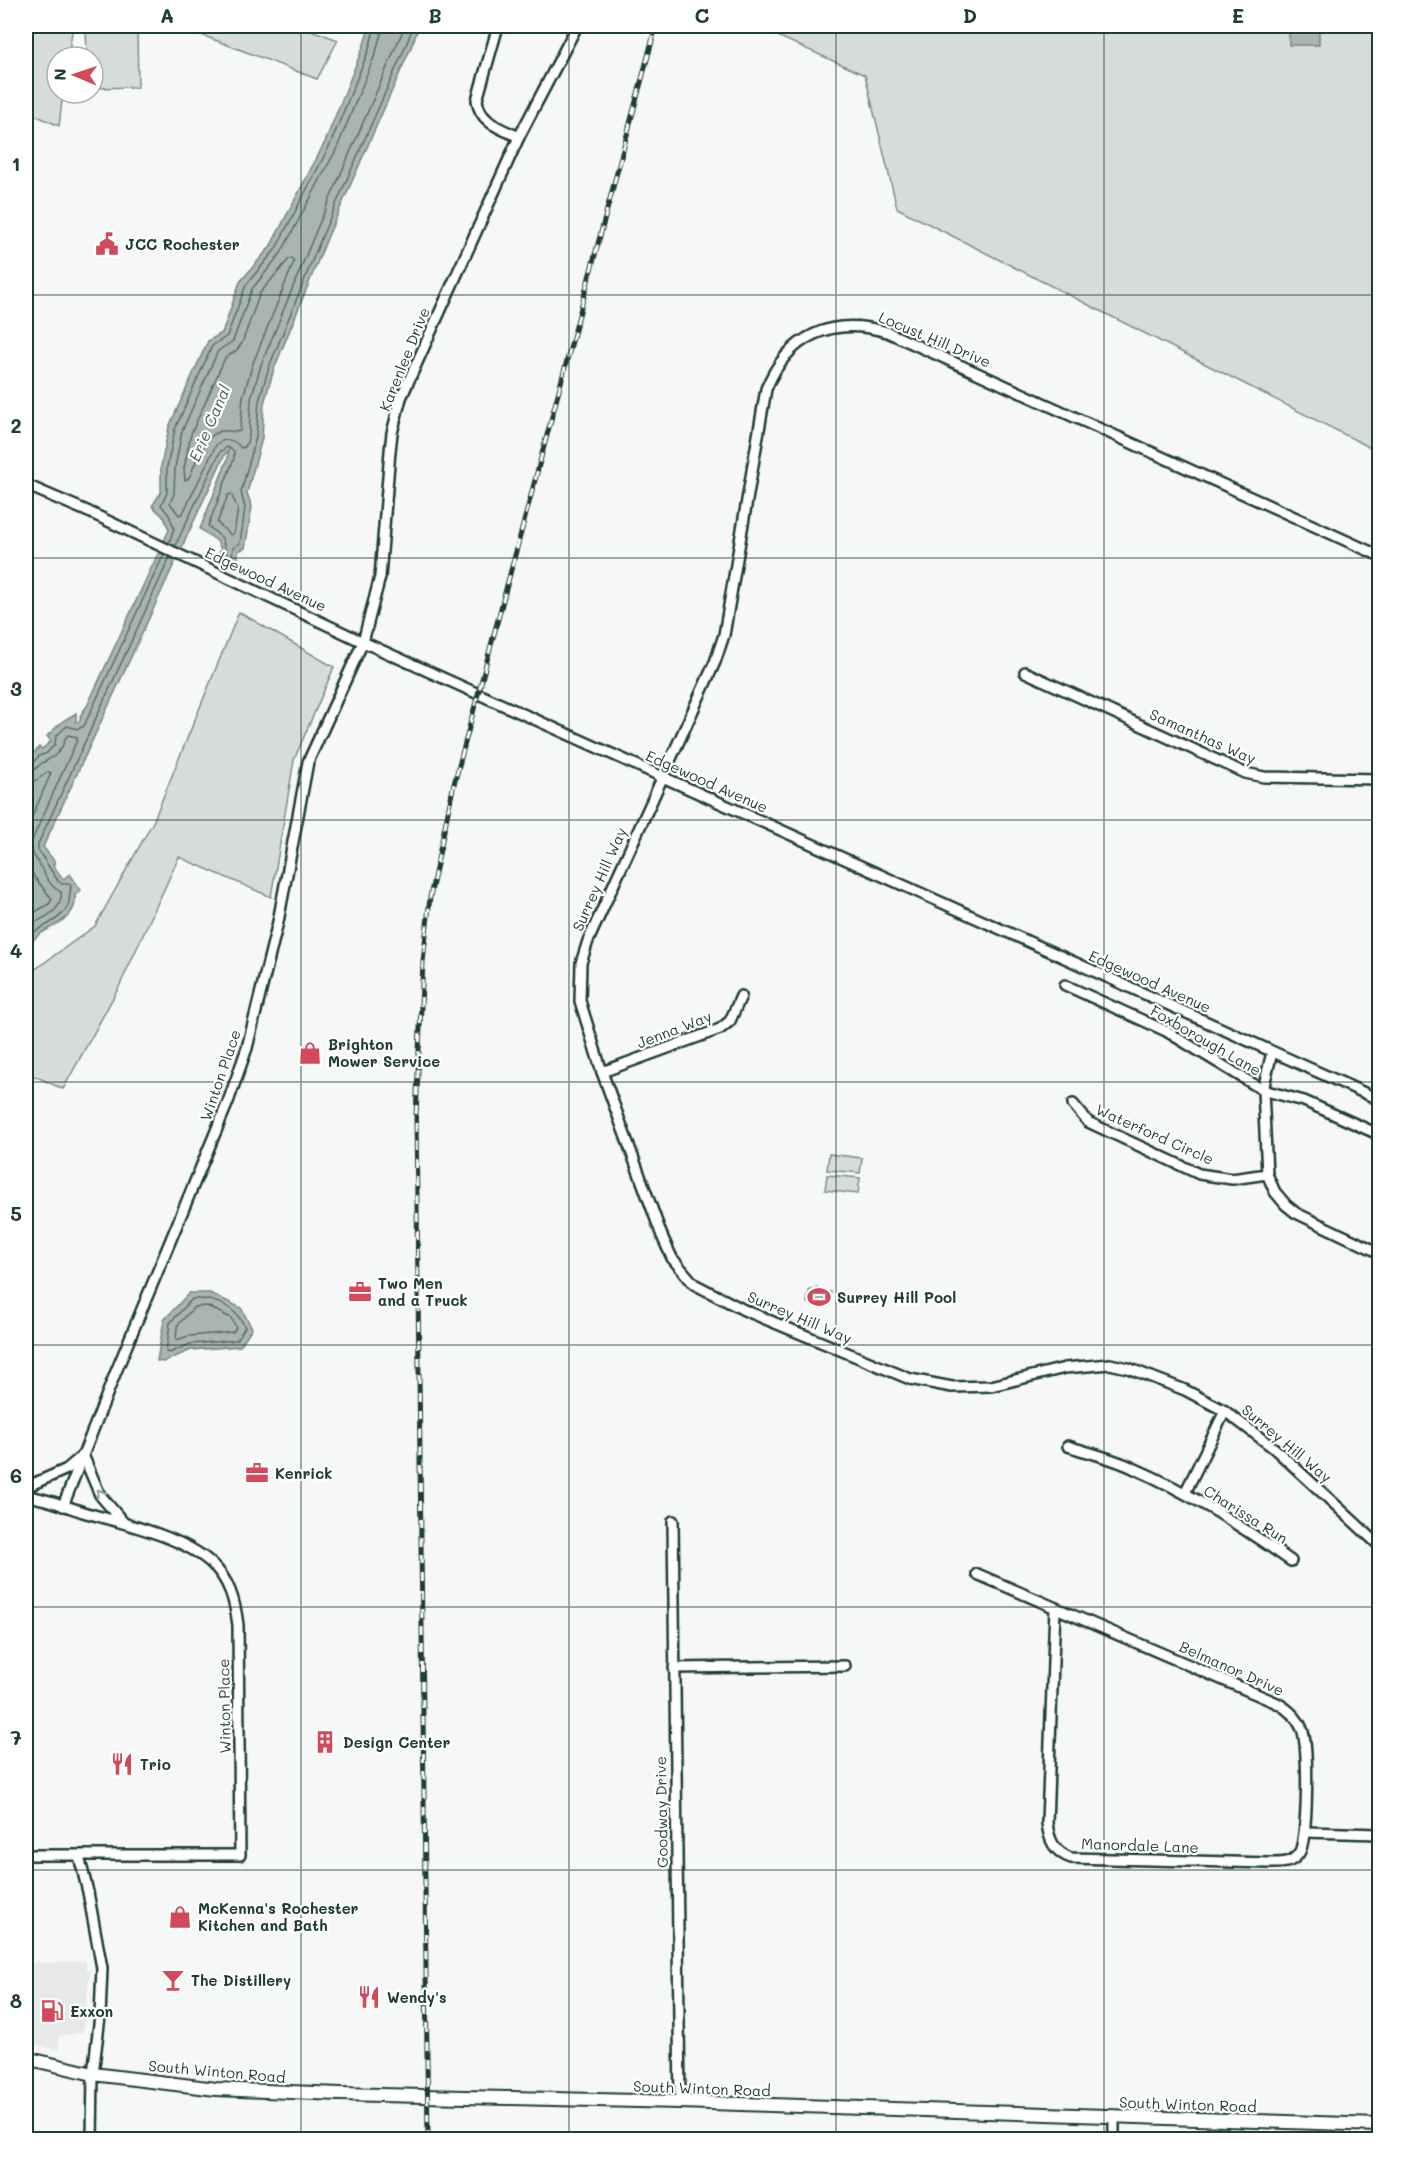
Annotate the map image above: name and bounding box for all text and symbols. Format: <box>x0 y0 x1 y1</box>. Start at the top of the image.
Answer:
text: A <box>160 2 174 28</box>
text: B <box>428 2 442 28</box>
text: C <box>695 2 710 28</box>
text: D <box>963 2 977 28</box>
text: E <box>1232 2 1244 28</box>
north arrow <box>45 45 105 105</box>
text: N <box>49 68 70 81</box>
text: 1 <box>12 150 20 176</box>
public building icon: JCC Rochester <box>94 231 120 257</box>
place label: JCC Rochester <box>125 234 240 254</box>
street label: Karenlee Drive <box>374 304 434 414</box>
street label: Locust Hill Drive <box>876 306 994 372</box>
water label: Erie Canal <box>183 381 235 465</box>
text: 2 <box>10 412 22 438</box>
street label: Edgewood Avenue <box>202 542 330 616</box>
text: 3 <box>10 675 22 701</box>
street label: Samanthas Way <box>1147 704 1259 768</box>
street label: Edgewood Avenue <box>643 745 771 817</box>
street label: Surrey Hill Way <box>567 824 631 934</box>
text: 4 <box>10 937 23 963</box>
street label: Edgewood Avenue <box>1086 945 1214 1017</box>
street label: Foxborough Lane <box>1147 1000 1265 1080</box>
street label: Jenna Way <box>634 1006 714 1052</box>
street label: Winton Place <box>195 1027 245 1123</box>
place label: Brighton Mower Service <box>328 1034 440 1071</box>
shop icon: Brighton Mower Service <box>297 1040 323 1066</box>
street label: Waterford Circle <box>1093 1099 1217 1169</box>
text: 5 <box>10 1200 22 1226</box>
place label: Two Men and a Truck <box>378 1273 468 1310</box>
office icon: Two Men and a Truck <box>347 1279 373 1305</box>
sports icon: Surrey Hill Pool <box>806 1284 832 1310</box>
street label: Surrey Hill Way <box>745 1286 855 1348</box>
place label: Surrey Hill Pool <box>837 1287 956 1307</box>
street label: Surrey Hill Way <box>1238 1399 1336 1487</box>
office icon: Kenrick <box>244 1460 270 1486</box>
text: 6 <box>10 1462 22 1488</box>
place label: Kenrick <box>275 1463 332 1483</box>
street label: Charissa Run <box>1200 1480 1292 1548</box>
one-way arrow <box>96 1489 108 1499</box>
street label: Belmanor Drive <box>1176 1636 1288 1700</box>
street label: Winton Place <box>213 1658 235 1754</box>
text: 7 <box>10 1724 22 1750</box>
building icon: Design Center <box>312 1729 338 1755</box>
place label: Design Center <box>343 1732 451 1752</box>
restaurant icon: Trio <box>109 1751 135 1777</box>
place label: Trio <box>140 1754 171 1774</box>
street label: Goodway Drive <box>650 1756 672 1868</box>
street label: Manordale Lane <box>1081 1833 1199 1857</box>
place label: McKenna's Rochester Kitchen and Bath <box>198 1898 359 1935</box>
shop icon: McKenna's Rochester Kitchen and Bath <box>167 1904 193 1930</box>
bar icon: The Distillery <box>160 1967 186 1993</box>
place label: The Distillery <box>191 1970 291 1990</box>
restaurant icon: Wendy's <box>356 1984 382 2010</box>
text: 8 <box>10 1987 22 2013</box>
place label: Wendy's <box>387 1987 447 2007</box>
fuel station icon: Exxon <box>39 1998 65 2024</box>
place label: Exxon <box>70 2001 113 2021</box>
street label: South Winton Road <box>148 2055 286 2087</box>
street label: South Winton Road <box>633 2076 771 2100</box>
street label: South Winton Road <box>1119 2092 1257 2116</box>

